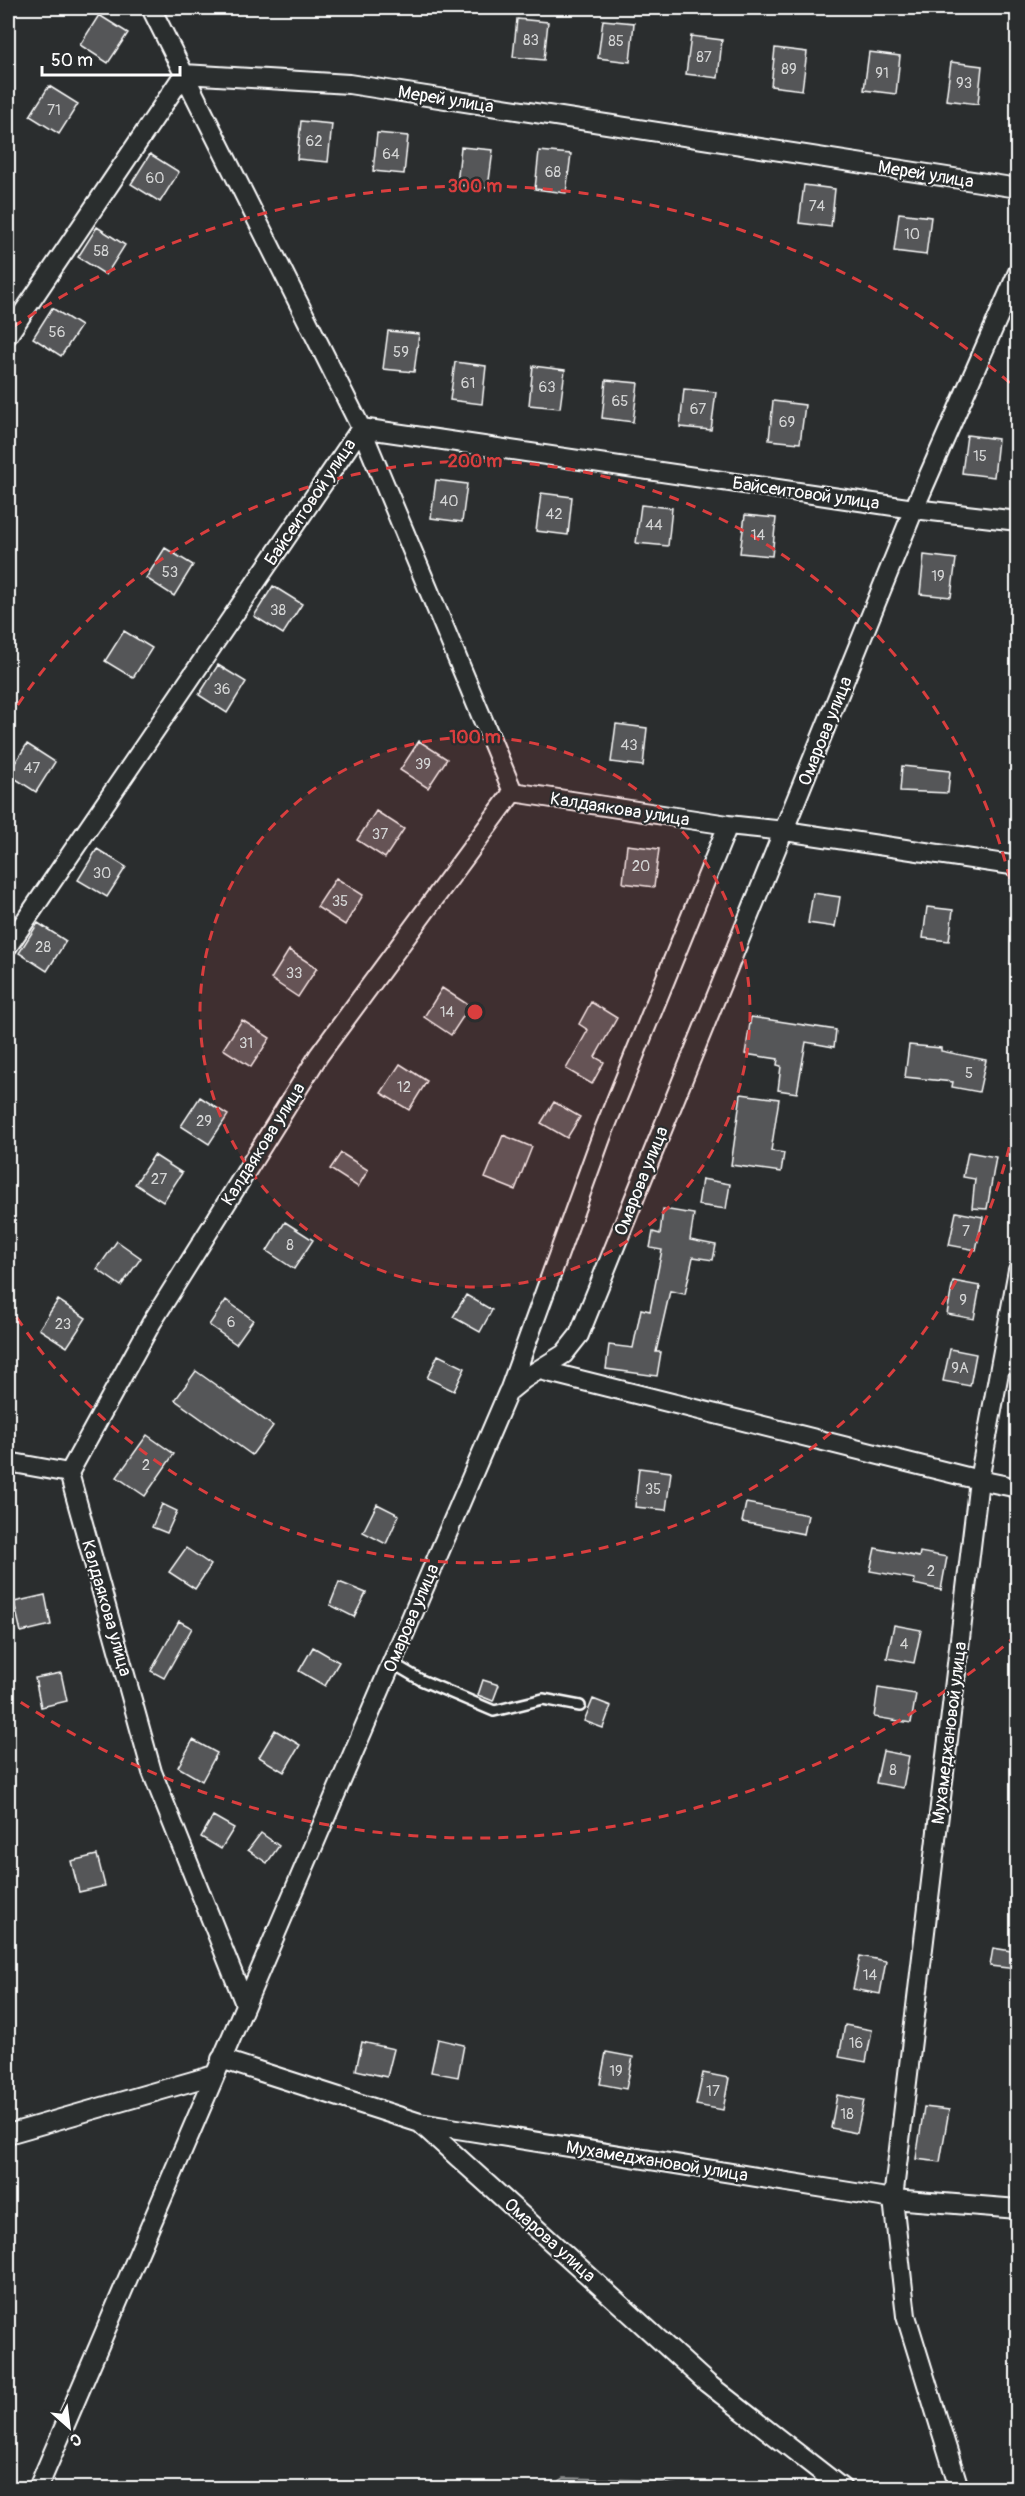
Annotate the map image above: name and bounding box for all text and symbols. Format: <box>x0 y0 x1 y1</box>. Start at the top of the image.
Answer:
house number: 83 <box>523 31 539 50</box>
house number: 85 <box>608 32 624 51</box>
scale bar <box>42 39 180 77</box>
house number: 87 <box>696 48 712 67</box>
text: 50 m <box>51 49 93 72</box>
house number: 89 <box>781 60 797 79</box>
house number: 91 <box>875 64 889 83</box>
house number: 93 <box>956 74 972 93</box>
street label: Мерей улица <box>396 81 495 118</box>
house number: 71 <box>47 101 61 120</box>
house number: 62 <box>305 132 323 151</box>
house number: 64 <box>382 145 400 164</box>
street label: Мерей улица <box>876 156 975 193</box>
house number: 68 <box>545 163 562 182</box>
house number: 60 <box>146 169 164 188</box>
text: 300 m <box>448 175 502 198</box>
house number: 74 <box>809 197 826 216</box>
house number: 10 <box>904 225 920 244</box>
house number: 58 <box>93 242 109 261</box>
house number: 56 <box>49 323 65 342</box>
house number: 59 <box>393 343 409 362</box>
house number: 61 <box>461 374 475 393</box>
house number: 63 <box>538 378 556 397</box>
house number: 65 <box>612 392 628 411</box>
house number: 67 <box>690 400 706 419</box>
house number: 69 <box>779 413 795 432</box>
street label: Байсеитовой улица <box>259 434 361 570</box>
house number: 15 <box>973 447 987 466</box>
text: 200 m <box>448 450 502 473</box>
street label: Байсеитовой улица <box>731 472 881 515</box>
house number: 40 <box>440 492 458 511</box>
house number: 42 <box>545 505 563 524</box>
house number: 44 <box>645 516 663 535</box>
house number: 14 <box>751 526 766 545</box>
house number: 53 <box>162 563 178 582</box>
house number: 19 <box>931 567 945 586</box>
house number: 38 <box>270 601 286 620</box>
street label: Омарова улица <box>793 673 858 789</box>
house number: 36 <box>213 680 231 699</box>
text: 100 m <box>449 726 501 749</box>
house number: 43 <box>620 736 638 755</box>
house number: 39 <box>415 755 431 774</box>
house number: 47 <box>24 759 40 778</box>
street label: Калдаякова улица <box>549 787 691 832</box>
house number: 37 <box>372 825 388 844</box>
house number: 20 <box>632 857 650 876</box>
house number: 30 <box>93 864 111 883</box>
house number: 35 <box>332 892 348 911</box>
house number: 28 <box>35 938 51 957</box>
house number: 33 <box>286 964 302 983</box>
centre of rings <box>465 1002 485 1022</box>
house number: 14 <box>440 1003 455 1022</box>
house number: 31 <box>239 1034 253 1053</box>
house number: 5 <box>965 1064 973 1083</box>
street label: Калдаякова улица <box>216 1078 310 1210</box>
house number: 12 <box>397 1078 411 1097</box>
house number: 29 <box>196 1112 212 1131</box>
street label: Омарова улица <box>609 1123 674 1239</box>
house number: 27 <box>151 1170 167 1189</box>
house number: 7 <box>962 1222 970 1241</box>
house number: 8 <box>286 1236 294 1255</box>
house number: 9 <box>959 1291 967 1310</box>
house number: 6 <box>227 1313 235 1332</box>
house number: 23 <box>55 1315 71 1334</box>
house number: 9А <box>951 1359 969 1378</box>
house number: 2 <box>142 1456 150 1475</box>
house number: 35 <box>645 1480 661 1499</box>
street label: Калдаякова улица <box>76 1537 137 1679</box>
street label: Омарова улица <box>378 1560 445 1676</box>
house number: 2 <box>927 1562 935 1581</box>
house number: 4 <box>900 1635 909 1654</box>
street label: Мухамеджановой улица <box>927 1640 972 1826</box>
house number: 8 <box>889 1761 897 1780</box>
house number: 14 <box>863 1966 878 1985</box>
house number: 16 <box>849 2034 863 2053</box>
house number: 19 <box>609 2062 623 2081</box>
house number: 17 <box>706 2082 720 2101</box>
house number: 18 <box>840 2105 854 2124</box>
street label: Мухамеджановой улица <box>564 2136 750 2187</box>
street label: Омарова улица <box>499 2193 600 2288</box>
north arrow <box>39 2397 99 2457</box>
text: С <box>66 2428 85 2451</box>

